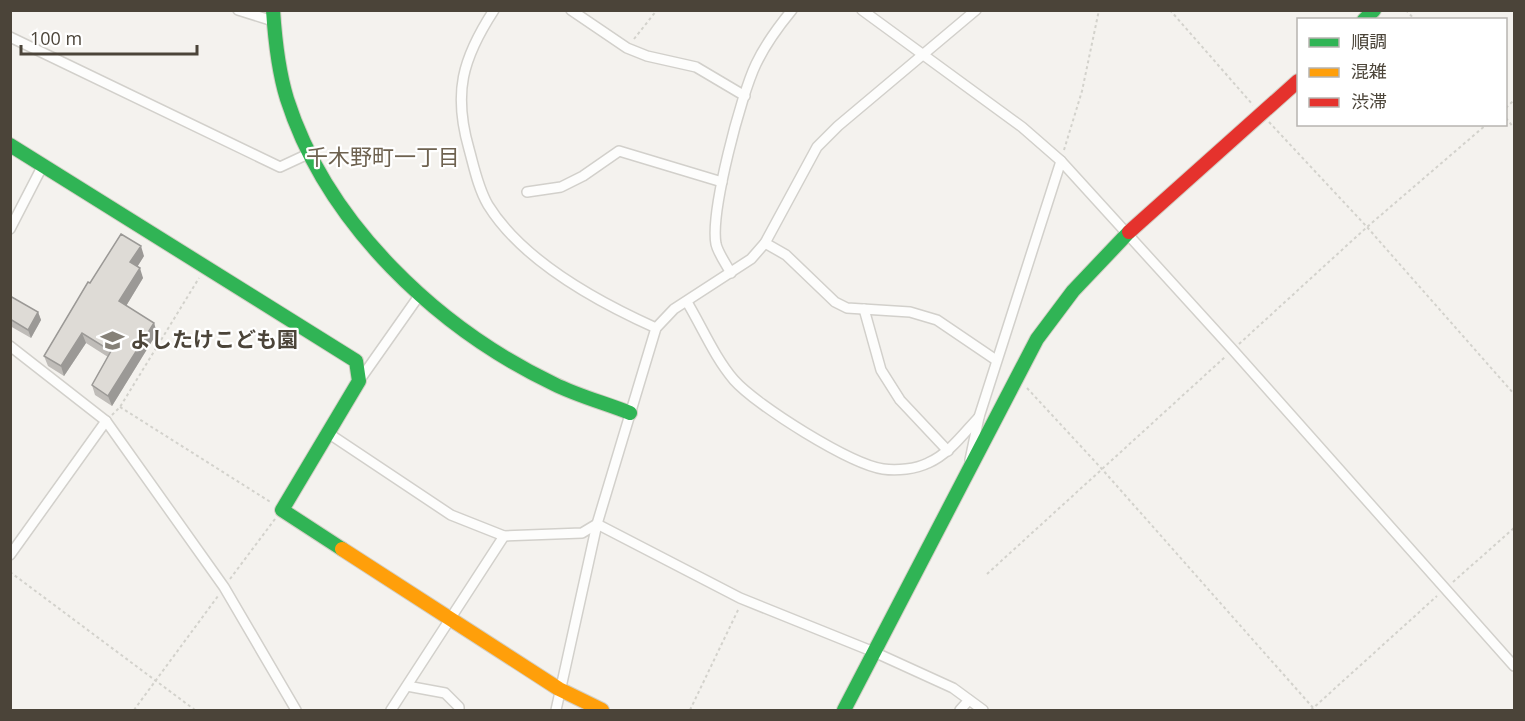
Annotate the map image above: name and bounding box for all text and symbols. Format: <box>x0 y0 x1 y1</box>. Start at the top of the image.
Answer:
scale bar <box>21 18 196 56</box>
legend <box>1297 18 1507 126</box>
text: 100 m <box>30 26 82 50</box>
text: 順調 <box>1351 29 1387 53</box>
text: 混雑 <box>1351 59 1387 83</box>
text: 渋滞 <box>1351 89 1387 113</box>
district label: 千木野町一丁目 <box>306 141 460 171</box>
place label: よしたけこども園 <box>130 325 298 353</box>
school or university icon: よしたけこども園 <box>99 327 125 353</box>

